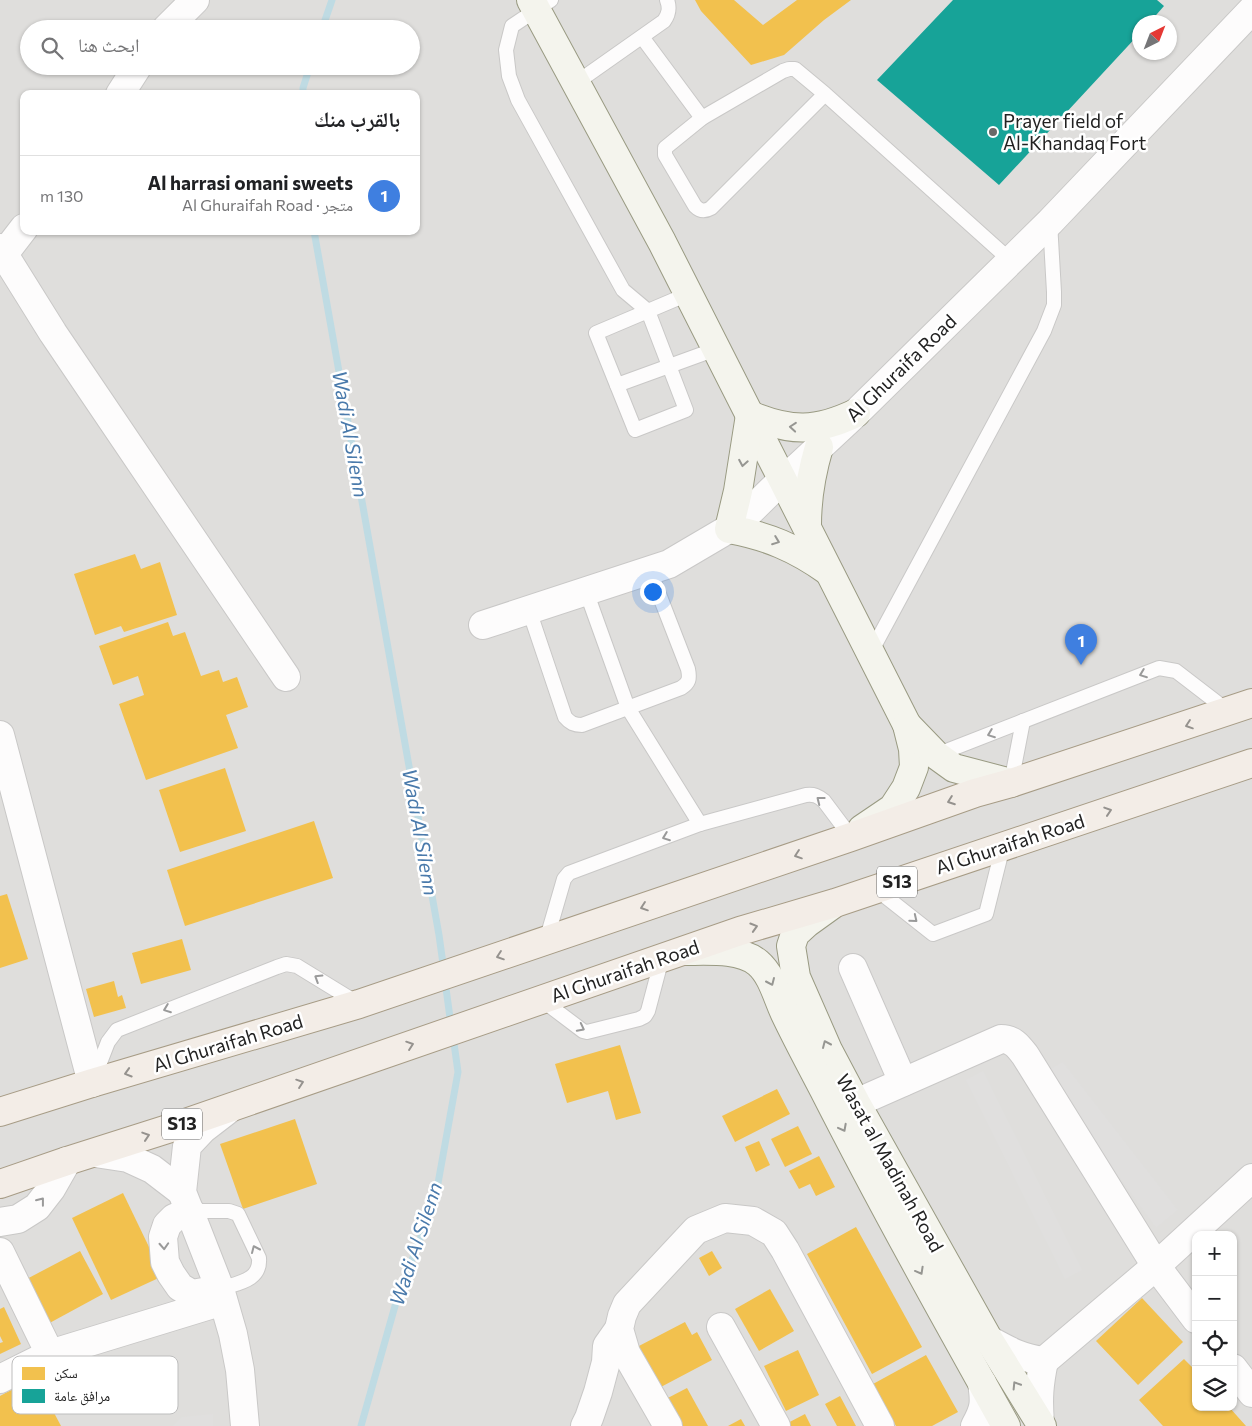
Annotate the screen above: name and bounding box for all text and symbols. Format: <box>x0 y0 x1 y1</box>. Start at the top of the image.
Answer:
north arrow <box>1132 15 1177 60</box>
search box <box>20 20 420 75</box>
text: ابحث هنا <box>78 33 140 56</box>
icon: search <box>38 34 66 62</box>
text: بالقرب منك <box>314 106 400 131</box>
place label: Prayer field of Al-Khandaq Fort <box>1003 109 1147 154</box>
marker: Prayer field of Al-Khandaq Fort <box>987 126 999 138</box>
text: Al harrasi omani sweets <box>148 171 353 194</box>
text: 130 m <box>40 186 83 205</box>
text: 1 <box>380 186 388 205</box>
text: متجر · Al Ghuraifah Road <box>182 195 353 214</box>
street label: Al Ghuraifa Road <box>841 309 961 426</box>
water label: Wadi Al Silenn <box>328 368 374 499</box>
one-way arrow <box>788 422 796 433</box>
one-way arrow <box>738 459 748 468</box>
one-way arrow <box>771 535 780 545</box>
your location <box>640 579 666 605</box>
pin: 1 <box>1065 624 1097 665</box>
one-way arrow <box>1139 668 1147 678</box>
one-way arrow <box>1186 719 1194 729</box>
one-way arrow <box>987 727 996 738</box>
water label: Wadi Al Silenn <box>398 766 444 897</box>
one-way arrow <box>948 795 956 805</box>
one-way arrow <box>817 797 826 805</box>
one-way arrow <box>1103 807 1112 817</box>
street label: Al Ghuraifah Road <box>932 809 1087 878</box>
one-way arrow <box>662 831 671 841</box>
one-way arrow <box>794 849 803 859</box>
road number: S13 <box>877 866 917 898</box>
one-way arrow <box>640 901 649 911</box>
one-way arrow <box>908 913 918 922</box>
one-way arrow <box>749 923 758 933</box>
street label: Al Ghuraifah Road <box>548 934 702 1007</box>
one-way arrow <box>496 950 504 960</box>
one-way arrow <box>314 975 324 984</box>
one-way arrow <box>765 977 776 986</box>
one-way arrow <box>163 1003 172 1013</box>
street label: Al Ghuraifah Road <box>150 1009 306 1076</box>
one-way arrow <box>576 1022 585 1032</box>
one-way arrow <box>821 1040 832 1049</box>
one-way arrow <box>405 1041 413 1051</box>
one-way arrow <box>124 1067 133 1077</box>
street label: Wasat al Madinah Road <box>832 1070 949 1256</box>
one-way arrow <box>295 1079 303 1089</box>
road number: S13 <box>162 1108 202 1140</box>
one-way arrow <box>837 1123 847 1132</box>
one-way arrow <box>141 1132 150 1142</box>
water label: Wadi Al Silenn <box>384 1179 446 1309</box>
one-way arrow <box>36 1198 44 1207</box>
map controls <box>1192 1231 1237 1411</box>
button: + <box>1192 1231 1237 1276</box>
one-way arrow <box>158 1242 169 1250</box>
one-way arrow <box>250 1245 261 1254</box>
one-way arrow <box>914 1266 924 1275</box>
button: − <box>1192 1276 1237 1321</box>
button: locate <box>1192 1321 1237 1366</box>
legend <box>12 1356 178 1414</box>
text: سكن <box>54 1364 78 1382</box>
button: layers <box>1192 1366 1237 1411</box>
one-way arrow <box>1013 1381 1022 1390</box>
text: مرافق عامة <box>54 1387 110 1406</box>

